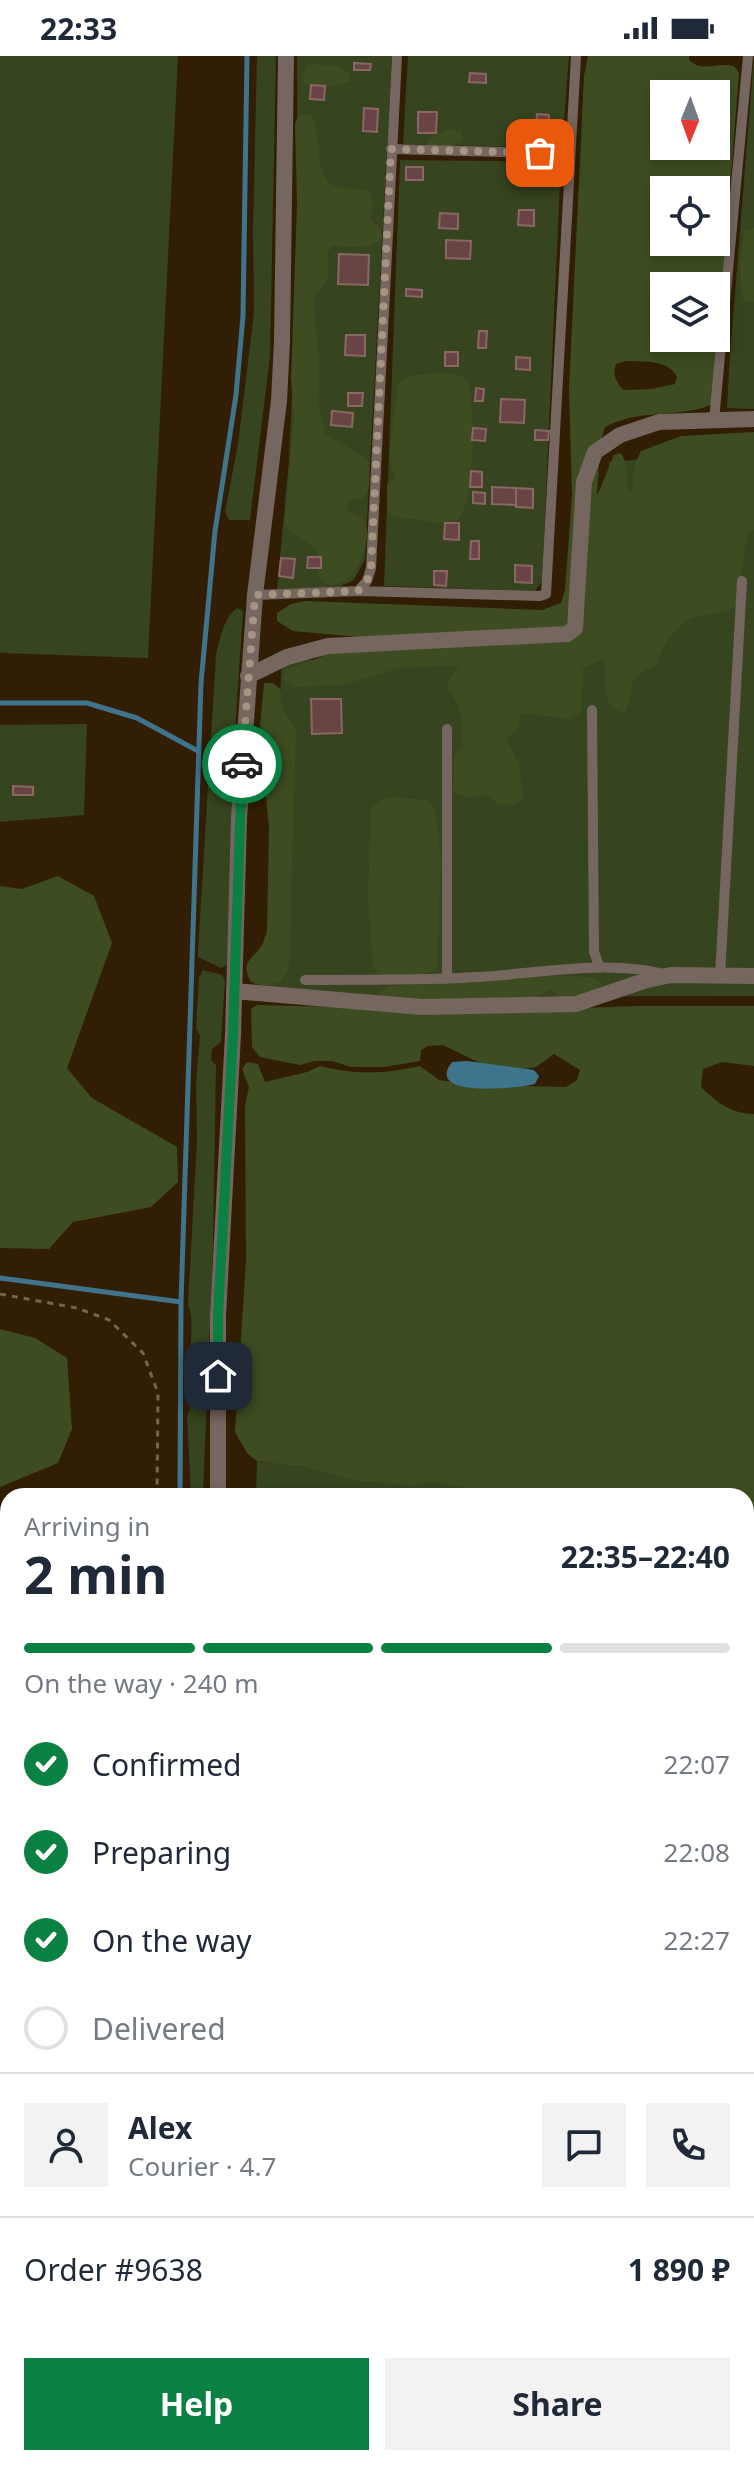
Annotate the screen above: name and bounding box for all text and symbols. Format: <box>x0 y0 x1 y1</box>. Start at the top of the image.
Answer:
text: 22:33 <box>40 8 117 49</box>
north arrow <box>650 80 730 160</box>
map controls <box>650 80 730 352</box>
pin <box>506 119 574 187</box>
icon: bag <box>518 131 562 175</box>
button: locate <box>650 176 730 256</box>
button: layers <box>650 272 730 352</box>
courier <box>202 724 282 804</box>
icon: car <box>220 742 264 786</box>
pin <box>184 1342 252 1410</box>
icon: home <box>196 1354 240 1398</box>
text: Arriving in <box>24 1508 150 1544</box>
text: 22:35–22:40 <box>561 1536 730 1577</box>
text: 2 min <box>24 1538 167 1609</box>
text: On the way · 240 m <box>24 1665 258 1701</box>
icon: check <box>24 1742 68 1786</box>
text: Confirmed <box>92 1744 242 1785</box>
text: 22:07 <box>664 1746 730 1782</box>
icon: check <box>24 1830 68 1874</box>
text: Preparing <box>92 1832 231 1873</box>
text: 22:08 <box>664 1834 730 1870</box>
icon: check <box>24 1918 68 1962</box>
text: On the way <box>92 1920 252 1961</box>
text: 22:27 <box>664 1922 730 1958</box>
text: Delivered <box>92 2008 226 2049</box>
button: person <box>24 2103 108 2187</box>
button: chat <box>542 2103 626 2187</box>
button: phone <box>646 2103 730 2187</box>
text: Alex <box>128 2107 192 2148</box>
text: Courier · 4.7 <box>128 2148 276 2184</box>
text: Order #9638 <box>24 2249 203 2290</box>
text: 1 890 ₽ <box>628 2249 730 2290</box>
button: Help <box>24 2358 369 2450</box>
button: Share <box>385 2358 730 2450</box>

